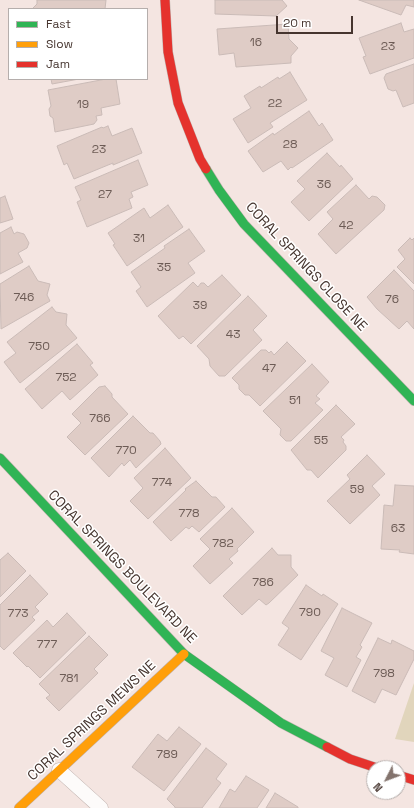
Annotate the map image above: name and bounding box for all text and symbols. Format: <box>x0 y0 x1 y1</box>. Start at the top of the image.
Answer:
legend <box>8 8 148 80</box>
scale bar <box>278 8 355 34</box>
text: 20 m <box>283 15 311 31</box>
text: Fast <box>46 16 71 32</box>
text: Slow <box>46 36 73 52</box>
house number: 16 <box>250 36 262 50</box>
house number: 23 <box>381 40 395 54</box>
text: Jam <box>46 56 70 72</box>
house number: 22 <box>268 97 282 111</box>
house number: 19 <box>77 98 89 112</box>
house number: 28 <box>283 138 297 152</box>
house number: 23 <box>92 143 106 157</box>
house number: 36 <box>317 178 331 192</box>
house number: 27 <box>98 188 112 202</box>
street label: CORAL SPRINGS CLOSE NE <box>242 199 370 335</box>
house number: 42 <box>339 219 353 233</box>
house number: 31 <box>133 232 145 246</box>
house number: 35 <box>157 261 171 275</box>
house number: 746 <box>14 291 34 305</box>
house number: 76 <box>385 293 399 307</box>
house number: 39 <box>193 299 207 313</box>
house number: 43 <box>226 328 240 342</box>
house number: 750 <box>28 340 50 354</box>
house number: 47 <box>262 362 276 376</box>
house number: 752 <box>55 371 77 385</box>
house number: 51 <box>289 394 301 408</box>
house number: 766 <box>89 412 111 426</box>
house number: 55 <box>314 434 328 448</box>
house number: 770 <box>115 444 137 458</box>
house number: 774 <box>152 476 172 490</box>
house number: 59 <box>350 483 364 497</box>
street label: CORAL SPRINGS BOULEVARD NE <box>44 487 200 647</box>
house number: 778 <box>179 507 199 521</box>
house number: 63 <box>391 522 405 536</box>
house number: 782 <box>212 537 234 551</box>
house number: 786 <box>252 576 274 590</box>
house number: 790 <box>299 606 321 620</box>
house number: 773 <box>8 607 28 621</box>
house number: 777 <box>37 638 57 652</box>
street label: CORAL SPRINGS MEWS NE <box>25 657 159 785</box>
house number: 798 <box>373 667 395 681</box>
house number: 781 <box>59 672 79 686</box>
house number: 789 <box>156 748 178 762</box>
north arrow <box>366 760 406 800</box>
text: N <box>370 780 385 795</box>

